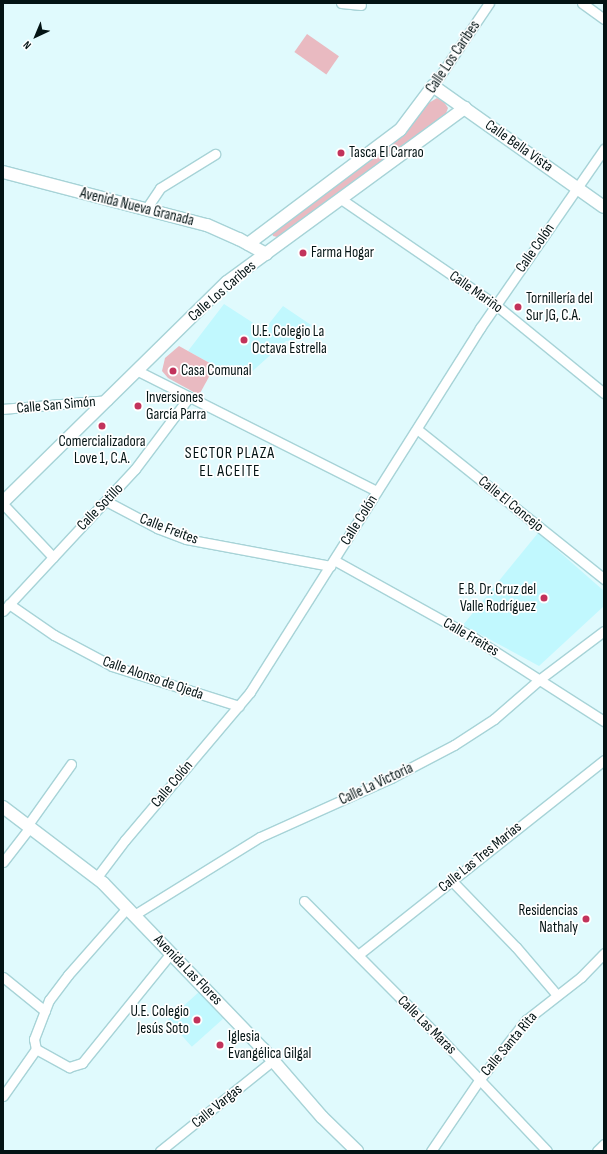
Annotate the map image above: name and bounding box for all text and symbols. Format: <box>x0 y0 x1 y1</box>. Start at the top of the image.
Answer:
north arrow <box>16 16 56 56</box>
street label: Calle Los Caribes <box>422 17 484 97</box>
text: N <box>21 38 34 52</box>
street label: Calle Bella Vista <box>482 116 556 176</box>
place label: Tasca El Carrao <box>349 144 424 162</box>
marker: Tasca El Carrao <box>336 148 346 158</box>
street label: Avenida Nueva Granada <box>78 184 196 230</box>
street label: Calle Colón <box>512 220 558 276</box>
place label: Farma Hogar <box>311 244 374 262</box>
marker: Farma Hogar <box>298 248 308 258</box>
street label: Calle Los Caribes <box>185 257 259 325</box>
street label: Calle Mariño <box>446 267 506 317</box>
place label: Tornillería del Sur JG, C.A. <box>526 289 593 324</box>
marker: Tornillería del Sur JG, C.A. <box>513 302 523 312</box>
place label: U.E. Colegio La Octava Estrella <box>252 322 327 357</box>
marker: U.E. Colegio La Octava Estrella <box>239 335 249 345</box>
place label: Casa Comunal <box>181 362 252 380</box>
marker: Casa Comunal <box>168 366 178 376</box>
place label: Inversiones García Parra <box>146 388 206 423</box>
street label: Calle San Simón <box>16 393 96 417</box>
marker: Inversiones García Parra <box>133 401 143 411</box>
marker: Comercializadora Love 1, C.A. <box>97 421 107 431</box>
place label: Comercializadora Love 1, C.A. <box>58 432 146 467</box>
district label: SECTOR PLAZA EL ACEITE <box>185 444 275 482</box>
street label: Calle El Concejo <box>475 472 547 536</box>
street label: Calle Sotillo <box>73 480 127 534</box>
street label: Calle Colón <box>337 492 381 548</box>
street label: Calle Freites <box>137 510 201 548</box>
place label: E.B. Dr. Cruz del Valle Rodríguez <box>459 580 536 615</box>
marker: E.B. Dr. Cruz del Valle Rodríguez <box>539 593 549 603</box>
street label: Calle Freites <box>440 614 502 660</box>
street label: Calle Alonso de Ojeda <box>100 652 206 704</box>
street label: Calle Colón <box>147 757 197 811</box>
street label: Calle La Victoria <box>336 759 416 809</box>
street label: Calle Las Tres Marías <box>435 818 525 896</box>
place label: Residencias Nathaly <box>518 901 578 936</box>
marker: Residencias Nathaly <box>581 914 591 924</box>
street label: Avenida Las Flores <box>150 931 226 1009</box>
street label: Calle Las Maras <box>394 992 460 1058</box>
place label: U.E. Colegio Jesús Soto <box>131 1002 189 1037</box>
street label: Calle Santa Rita <box>477 1008 541 1080</box>
marker: U.E. Colegio Jesús Soto <box>192 1015 202 1025</box>
place label: Iglesia Evangélica Gilgal <box>228 1027 311 1062</box>
marker: Iglesia Evangélica Gilgal <box>215 1040 225 1050</box>
street label: Calle Vargas <box>188 1080 246 1132</box>

